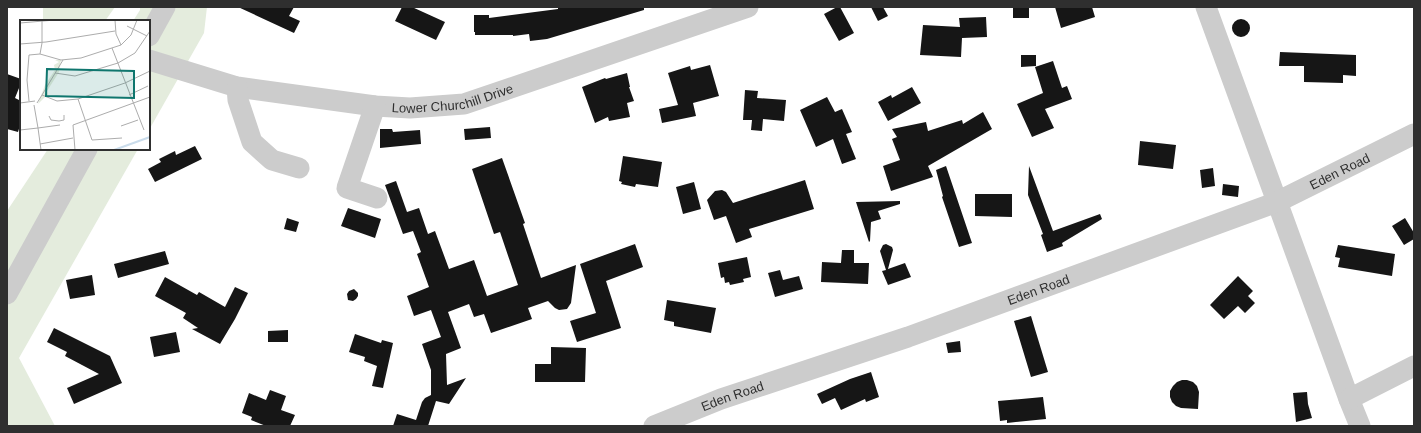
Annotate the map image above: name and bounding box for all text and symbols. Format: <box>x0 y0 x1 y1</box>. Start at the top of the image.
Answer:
inset map <box>20 20 150 150</box>
street label: Lower Churchill Drive <box>391 80 515 116</box>
street label: Eden Road <box>1307 150 1372 192</box>
street label: Eden Road <box>1005 271 1071 308</box>
street label: Eden Road <box>699 378 765 414</box>

